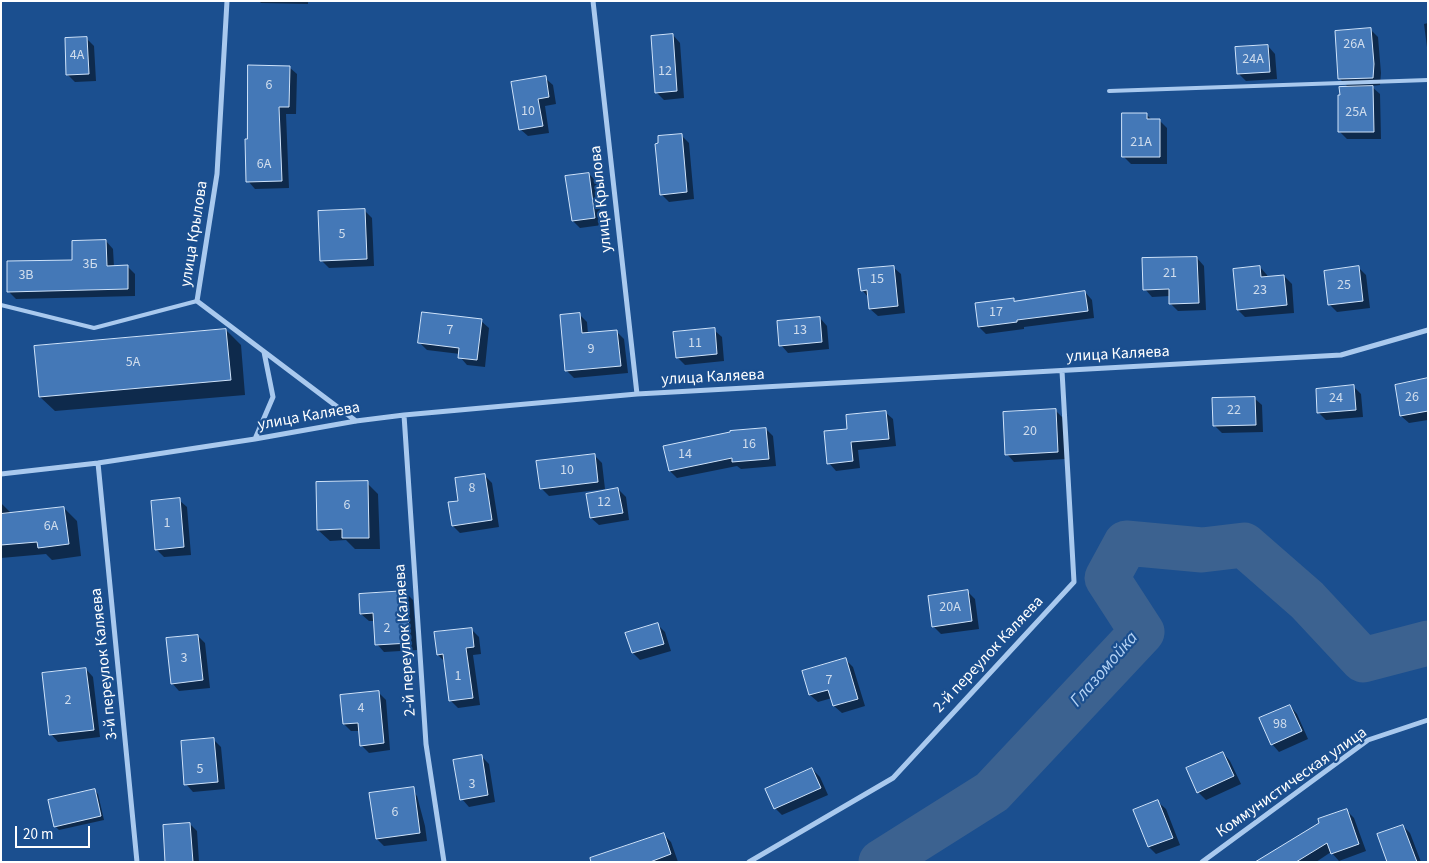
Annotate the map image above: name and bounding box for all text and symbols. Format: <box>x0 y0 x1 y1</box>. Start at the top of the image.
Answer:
house number: 26А <box>1343 37 1365 53</box>
house number: 4А <box>70 48 84 64</box>
house number: 24А <box>1242 52 1264 68</box>
house number: 12 <box>658 64 672 80</box>
house number: 6 <box>266 78 272 94</box>
house number: 10 <box>521 104 535 120</box>
house number: 25А <box>1345 105 1367 121</box>
house number: 21А <box>1130 135 1152 151</box>
street label: улица Крылова <box>587 145 617 253</box>
house number: 6А <box>257 157 271 173</box>
street label: улица Крылова <box>177 179 213 289</box>
house number: 5 <box>339 227 345 243</box>
house number: 3Б <box>82 257 98 273</box>
house number: 21 <box>1163 266 1177 282</box>
house number: 3В <box>18 268 34 284</box>
house number: 15 <box>870 272 884 288</box>
house number: 25 <box>1337 278 1351 294</box>
house number: 23 <box>1253 283 1267 299</box>
house number: 17 <box>989 305 1003 321</box>
house number: 7 <box>447 323 453 339</box>
house number: 13 <box>793 323 807 339</box>
house number: 11 <box>688 336 702 352</box>
house number: 9 <box>588 342 594 358</box>
street label: улица Каляева <box>1066 343 1170 367</box>
house number: 5А <box>126 355 140 371</box>
street label: улица Каляева <box>661 366 765 390</box>
house number: 26 <box>1405 390 1419 406</box>
house number: 24 <box>1329 391 1343 407</box>
street label: улица Каляева <box>256 399 362 435</box>
house number: 22 <box>1227 403 1241 419</box>
house number: 20 <box>1023 424 1037 440</box>
house number: 16 <box>742 437 756 453</box>
house number: 14 <box>678 447 692 463</box>
house number: 10 <box>560 463 574 479</box>
house number: 8 <box>469 481 475 497</box>
house number: 12 <box>597 495 611 511</box>
house number: 6 <box>344 498 350 514</box>
house number: 1 <box>164 516 170 532</box>
house number: 6А <box>44 519 58 535</box>
street label: 2-й переулок Каляева <box>391 563 421 717</box>
street label: 3-й переулок Каляева <box>87 587 123 741</box>
street label: 2-й переулок Каляева <box>930 593 1048 717</box>
house number: 20А <box>939 600 961 616</box>
house number: 2 <box>384 621 390 637</box>
water label: Глазомойка <box>1066 628 1144 712</box>
house number: 3 <box>181 651 187 667</box>
house number: 1 <box>455 669 461 685</box>
house number: 7 <box>826 673 832 689</box>
house number: 2 <box>65 693 71 709</box>
house number: 4 <box>358 701 364 717</box>
house number: 98 <box>1273 717 1287 733</box>
street label: Коммунистическая улица <box>1213 724 1371 842</box>
house number: 5 <box>197 762 203 778</box>
house number: 3 <box>469 777 475 793</box>
house number: 6 <box>392 805 398 821</box>
scale bar <box>18 816 92 848</box>
text: 20 m <box>23 824 53 845</box>

